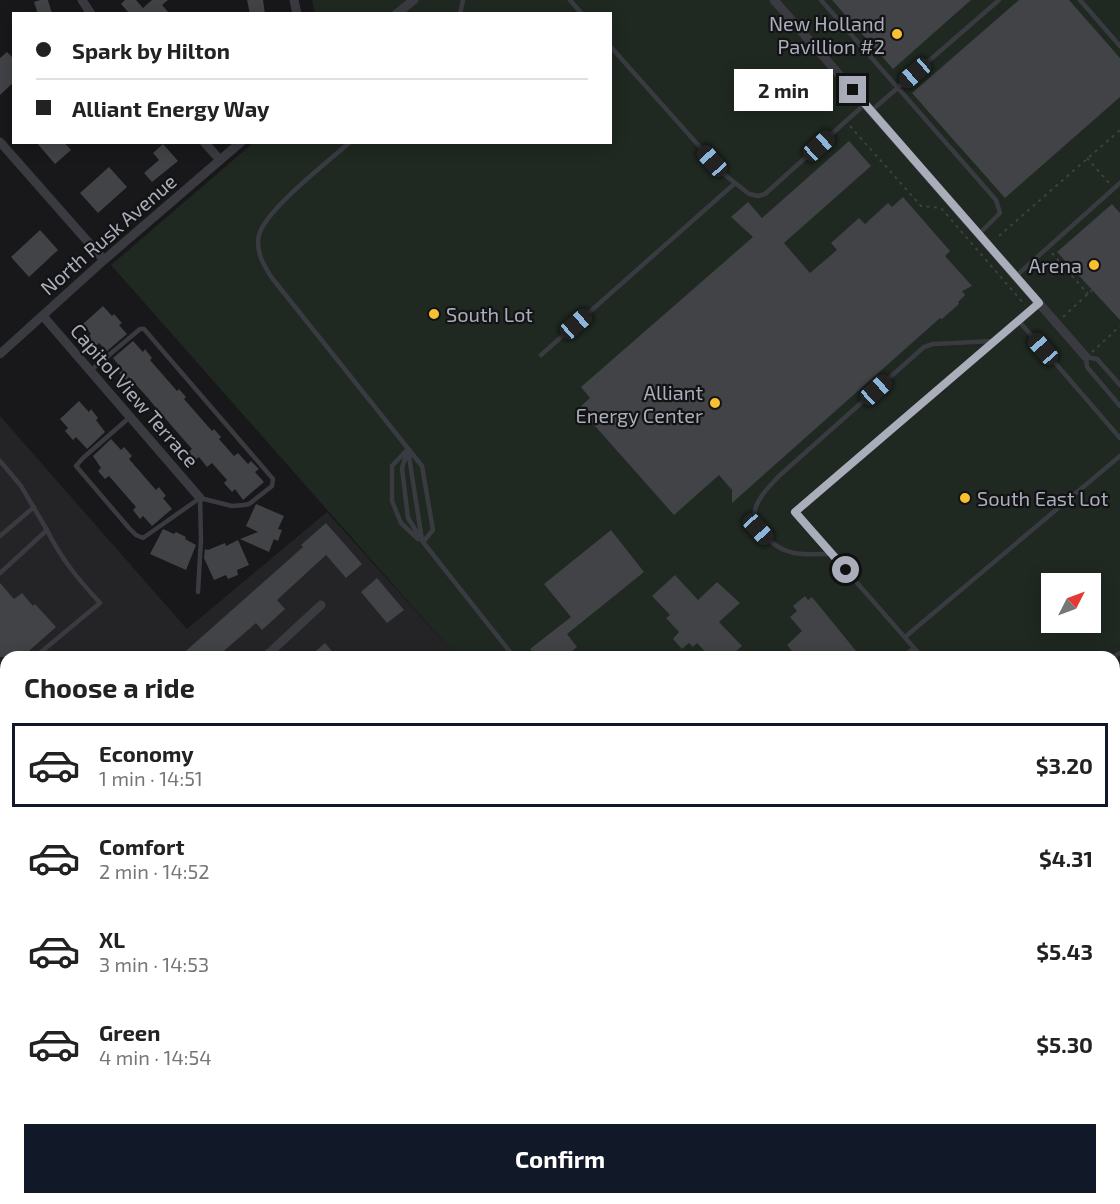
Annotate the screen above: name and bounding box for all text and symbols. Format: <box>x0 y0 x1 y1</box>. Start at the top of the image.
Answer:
place label: New Holland Pavillion #2 <box>769 11 885 58</box>
marker: New Holland Pavillion #2 <box>890 27 904 41</box>
text: Spark by Hilton <box>72 37 230 63</box>
car <box>896 54 934 92</box>
callout: 2 min <box>733 69 832 111</box>
route end <box>839 76 866 103</box>
text: 2 min <box>758 78 809 102</box>
text: Alliant Energy Way <box>72 95 270 121</box>
car <box>800 127 838 165</box>
car <box>693 142 731 180</box>
street label: North Rusk Avenue <box>35 168 181 300</box>
place label: Arena <box>1028 253 1082 277</box>
marker: Arena <box>1087 258 1101 272</box>
place label: South Lot <box>446 302 533 326</box>
car <box>557 305 595 343</box>
marker: South Lot <box>427 307 441 321</box>
street label: Capitol View Terrace <box>66 318 204 472</box>
car <box>1024 330 1062 368</box>
car <box>857 371 895 409</box>
place label: Alliant Energy Center <box>576 380 703 427</box>
marker: Alliant Energy Center <box>708 396 722 410</box>
place label: South East Lot <box>977 486 1109 510</box>
marker: South East Lot <box>958 491 972 505</box>
car <box>739 510 777 548</box>
route start <box>832 556 859 583</box>
north arrow <box>1041 573 1101 633</box>
map controls <box>1041 573 1101 633</box>
text: Choose a ride <box>24 671 195 703</box>
icon: car <box>27 738 81 792</box>
text: Economy <box>99 740 194 766</box>
text: $3.20 <box>1036 752 1093 778</box>
text: 1 min · 14:51 <box>99 766 203 790</box>
icon: car <box>27 831 81 885</box>
text: Comfort <box>99 833 184 859</box>
text: $4.31 <box>1039 845 1093 871</box>
text: 2 min · 14:52 <box>99 859 209 883</box>
icon: car <box>27 924 81 978</box>
text: XL <box>99 926 125 952</box>
text: $5.43 <box>1036 938 1093 964</box>
text: 3 min · 14:53 <box>99 952 209 976</box>
icon: car <box>27 1017 81 1071</box>
text: Green <box>99 1019 161 1045</box>
text: $5.30 <box>1036 1031 1093 1057</box>
text: 4 min · 14:54 <box>99 1045 212 1069</box>
button: Confirm <box>24 1124 1096 1193</box>

